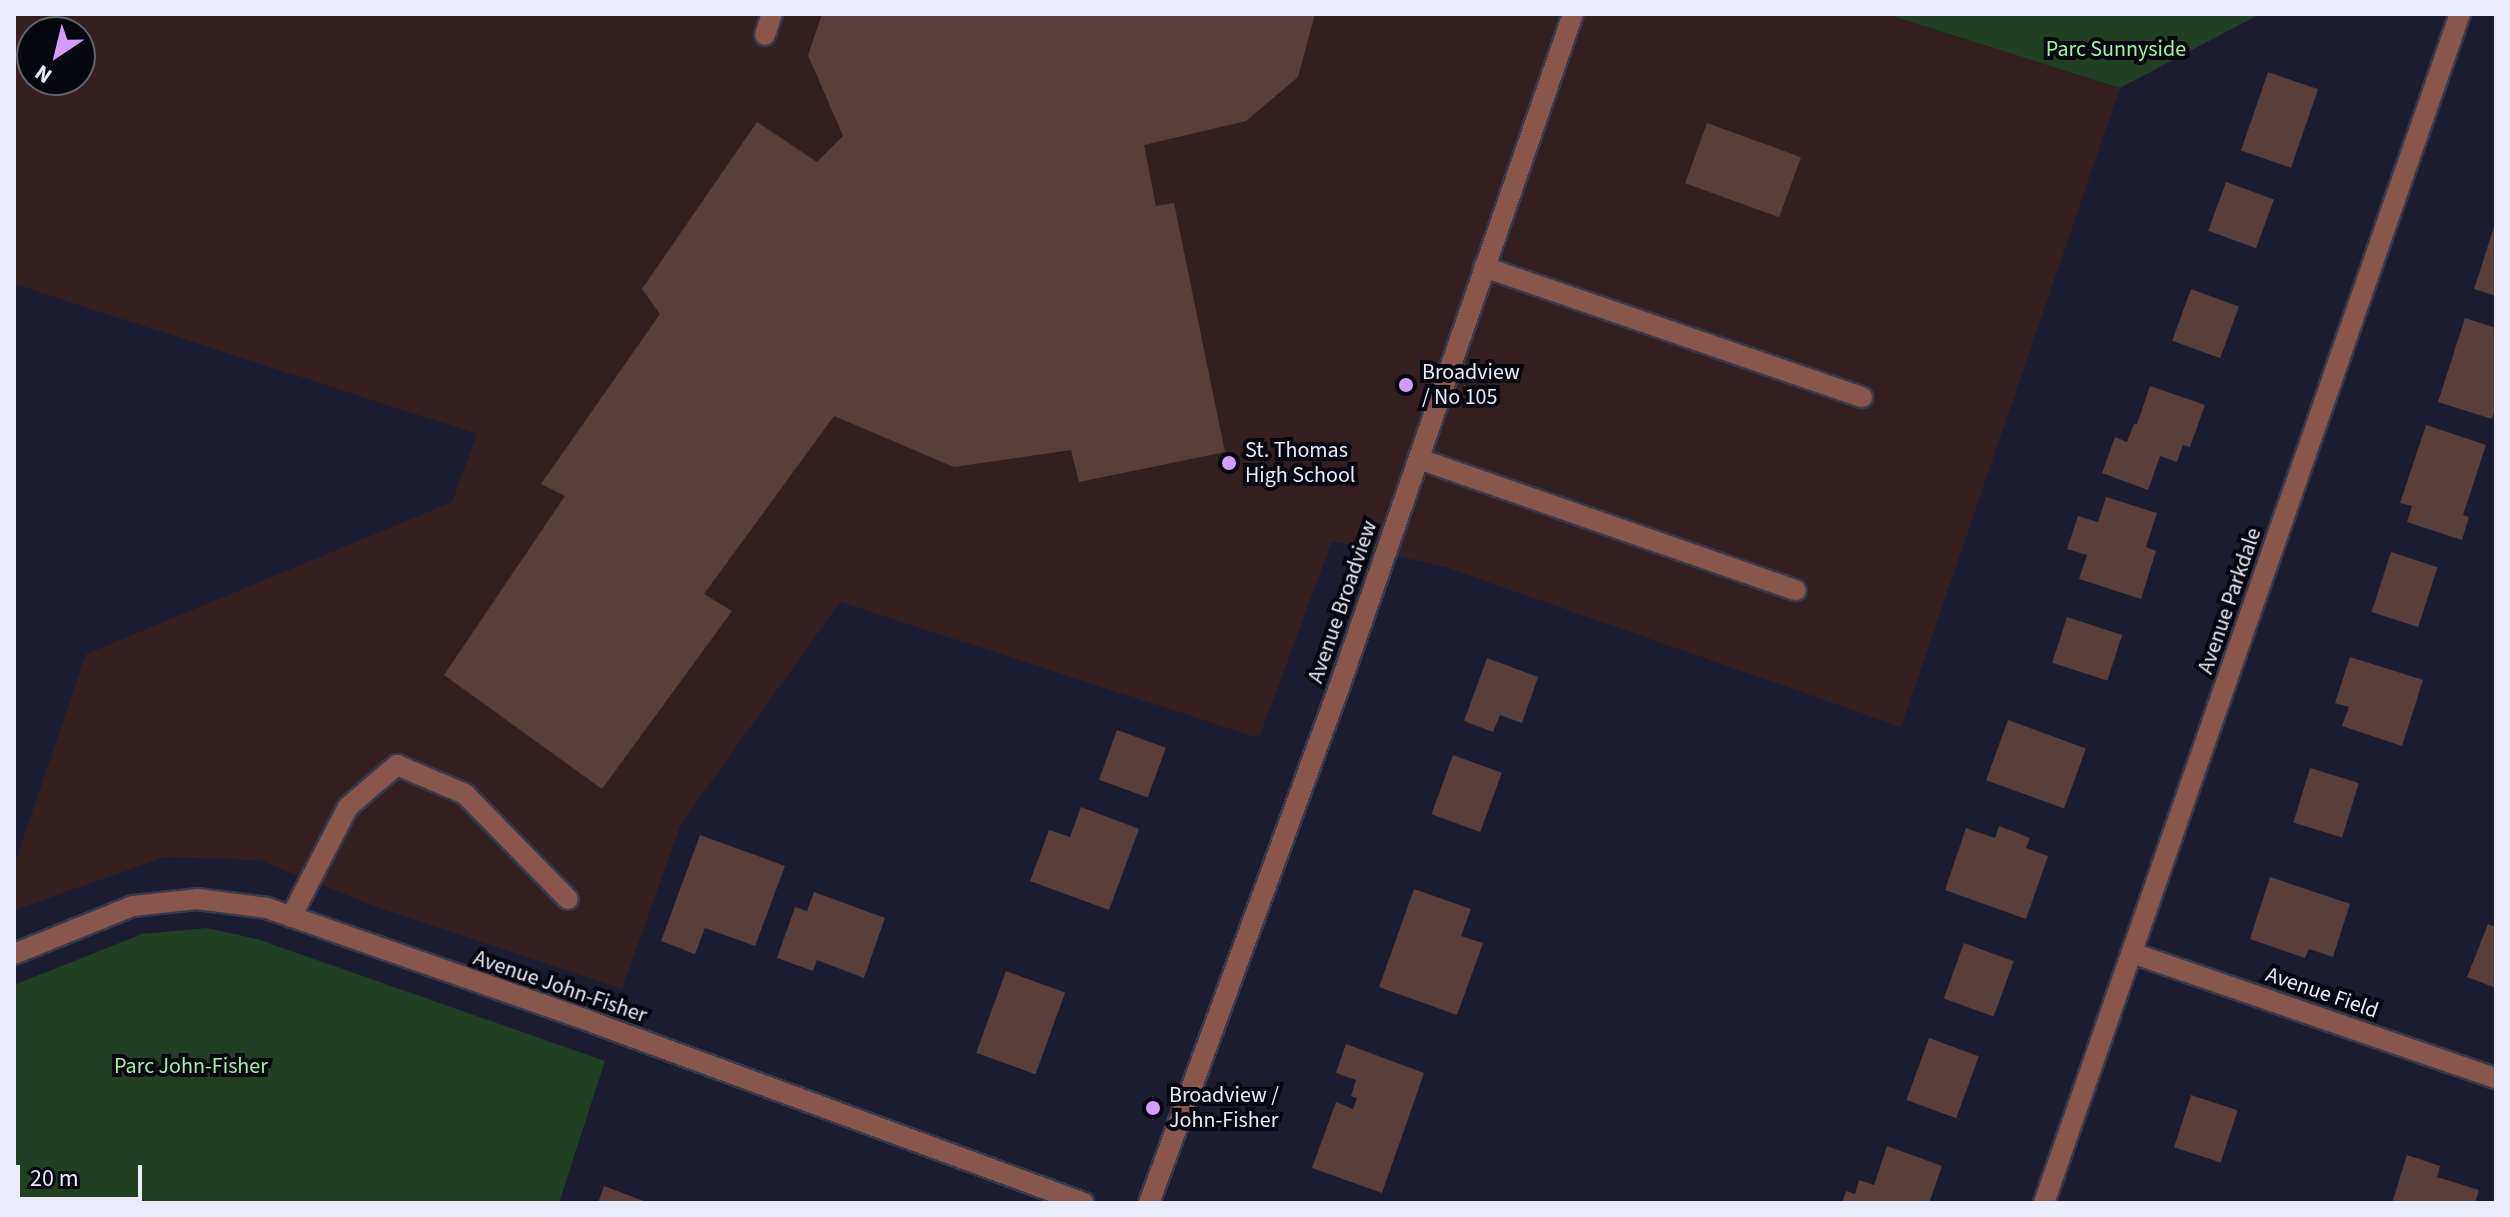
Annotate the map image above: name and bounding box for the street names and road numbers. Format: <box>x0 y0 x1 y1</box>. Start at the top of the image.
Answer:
street label: Avenue Broadview <box>1303 517 1383 687</box>
street label: Avenue Parkdale <box>2193 524 2267 678</box>
street label: Avenue John-Fisher <box>470 945 650 1029</box>
street label: Avenue Field <box>2262 961 2382 1025</box>

